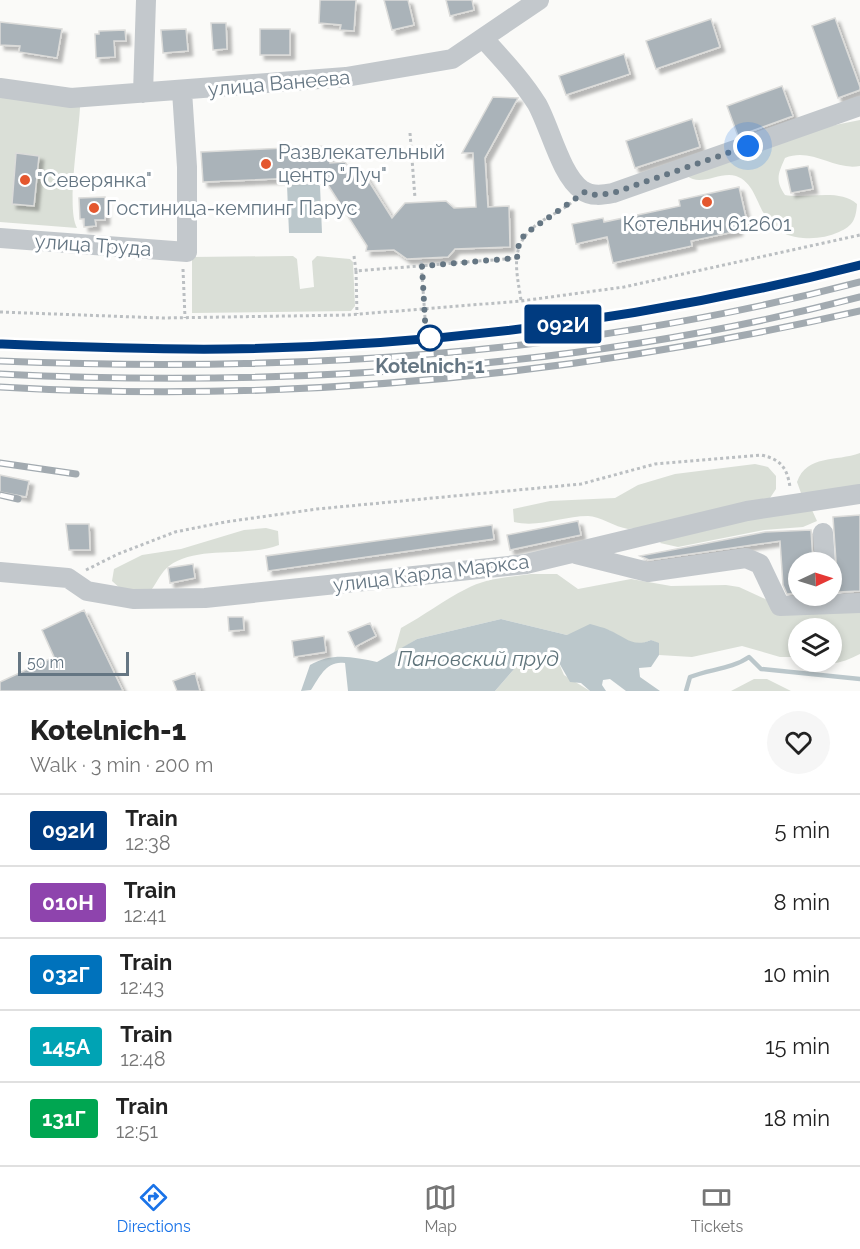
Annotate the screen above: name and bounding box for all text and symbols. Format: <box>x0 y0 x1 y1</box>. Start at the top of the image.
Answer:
street label: улица Ванеева <box>207 65 351 101</box>
your location <box>733 131 763 161</box>
place label: Развлекательный центр "Луч" <box>278 140 445 187</box>
marker: Развлекательный центр "Луч" <box>259 157 273 171</box>
place label: "Северянка" <box>37 168 152 192</box>
marker: "Северянка" <box>18 173 32 187</box>
marker: Котельнич 612601 <box>700 195 714 209</box>
place label: Гостиница-кемпинг Парус <box>106 196 357 220</box>
marker: Гостиница-кемпинг Парус <box>87 201 101 215</box>
place label: Котельнич 612601 <box>622 212 792 236</box>
street label: улица Труда <box>34 229 152 261</box>
line badge: 092И <box>521 304 605 344</box>
text: 092И <box>536 312 590 337</box>
marker: Kotelnich-1 <box>417 325 443 351</box>
place label: Kotelnich-1 <box>375 354 485 378</box>
street label: улица Карла Маркса <box>332 549 530 597</box>
north arrow <box>788 552 842 606</box>
map controls <box>788 552 842 672</box>
button: layers <box>788 618 842 672</box>
water label: Пановский пруд <box>397 646 559 671</box>
scale bar <box>18 649 129 676</box>
text: 50 m <box>27 653 64 672</box>
button: heart <box>767 711 830 774</box>
text: Kotelnich-1 <box>30 714 186 747</box>
text: Walk · 3 min · 200 m <box>30 753 213 777</box>
text: Train <box>125 805 178 831</box>
text: 5 min <box>775 817 830 843</box>
text: 092И <box>42 818 95 843</box>
text: 12:38 <box>125 831 171 855</box>
text: Train <box>124 877 176 903</box>
text: 8 min <box>774 889 830 915</box>
text: 010Н <box>42 890 94 915</box>
text: 12:41 <box>124 903 166 927</box>
text: Train <box>120 949 172 975</box>
text: 10 min <box>764 961 830 987</box>
text: 032Г <box>42 962 90 987</box>
text: 12:43 <box>120 975 164 999</box>
text: Train <box>120 1021 173 1047</box>
text: 15 min <box>765 1033 830 1059</box>
text: 145А <box>42 1034 90 1059</box>
text: 12:48 <box>120 1047 166 1071</box>
text: Train <box>116 1093 168 1119</box>
text: 18 min <box>764 1105 830 1131</box>
text: 131Г <box>42 1106 86 1131</box>
text: 12:51 <box>116 1119 158 1143</box>
tab: Directions <box>117 1181 191 1236</box>
tab: Map <box>424 1181 457 1236</box>
tab: Tickets <box>691 1181 743 1236</box>

